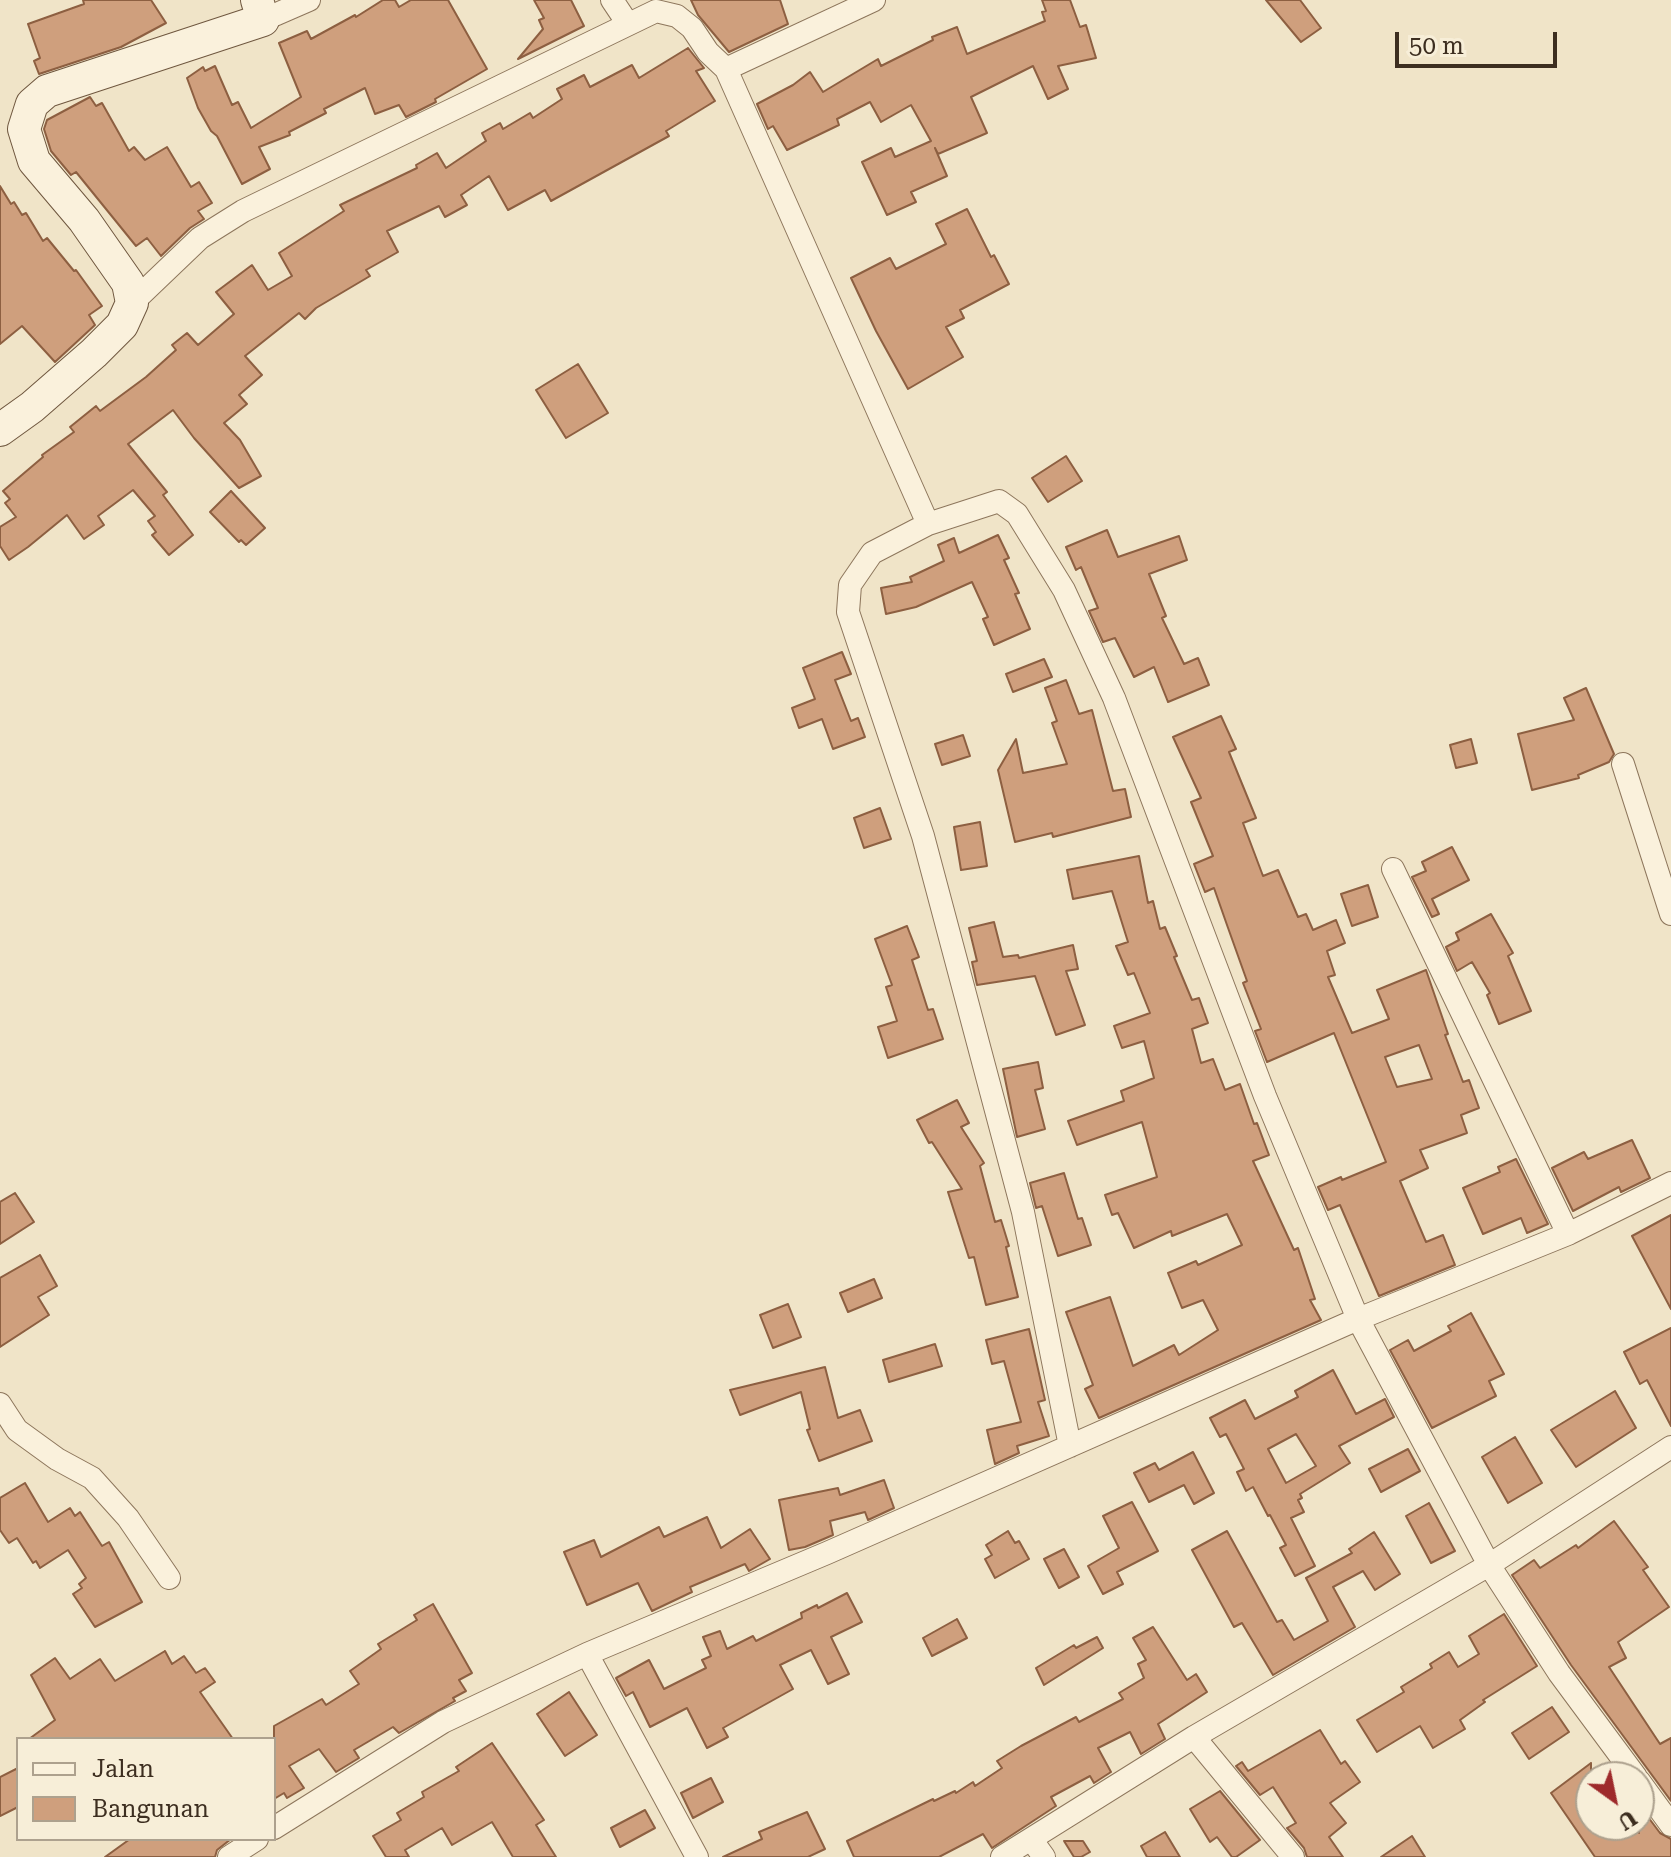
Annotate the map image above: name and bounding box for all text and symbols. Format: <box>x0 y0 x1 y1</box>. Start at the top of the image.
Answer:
scale bar <box>1399 16 1561 66</box>
text: 50 m <box>1409 32 1464 60</box>
legend <box>16 1737 276 1841</box>
text: Jalan <box>92 1755 154 1783</box>
north arrow <box>1575 1761 1655 1841</box>
text: Bangunan <box>92 1795 209 1823</box>
text: U <box>1613 1805 1641 1835</box>

